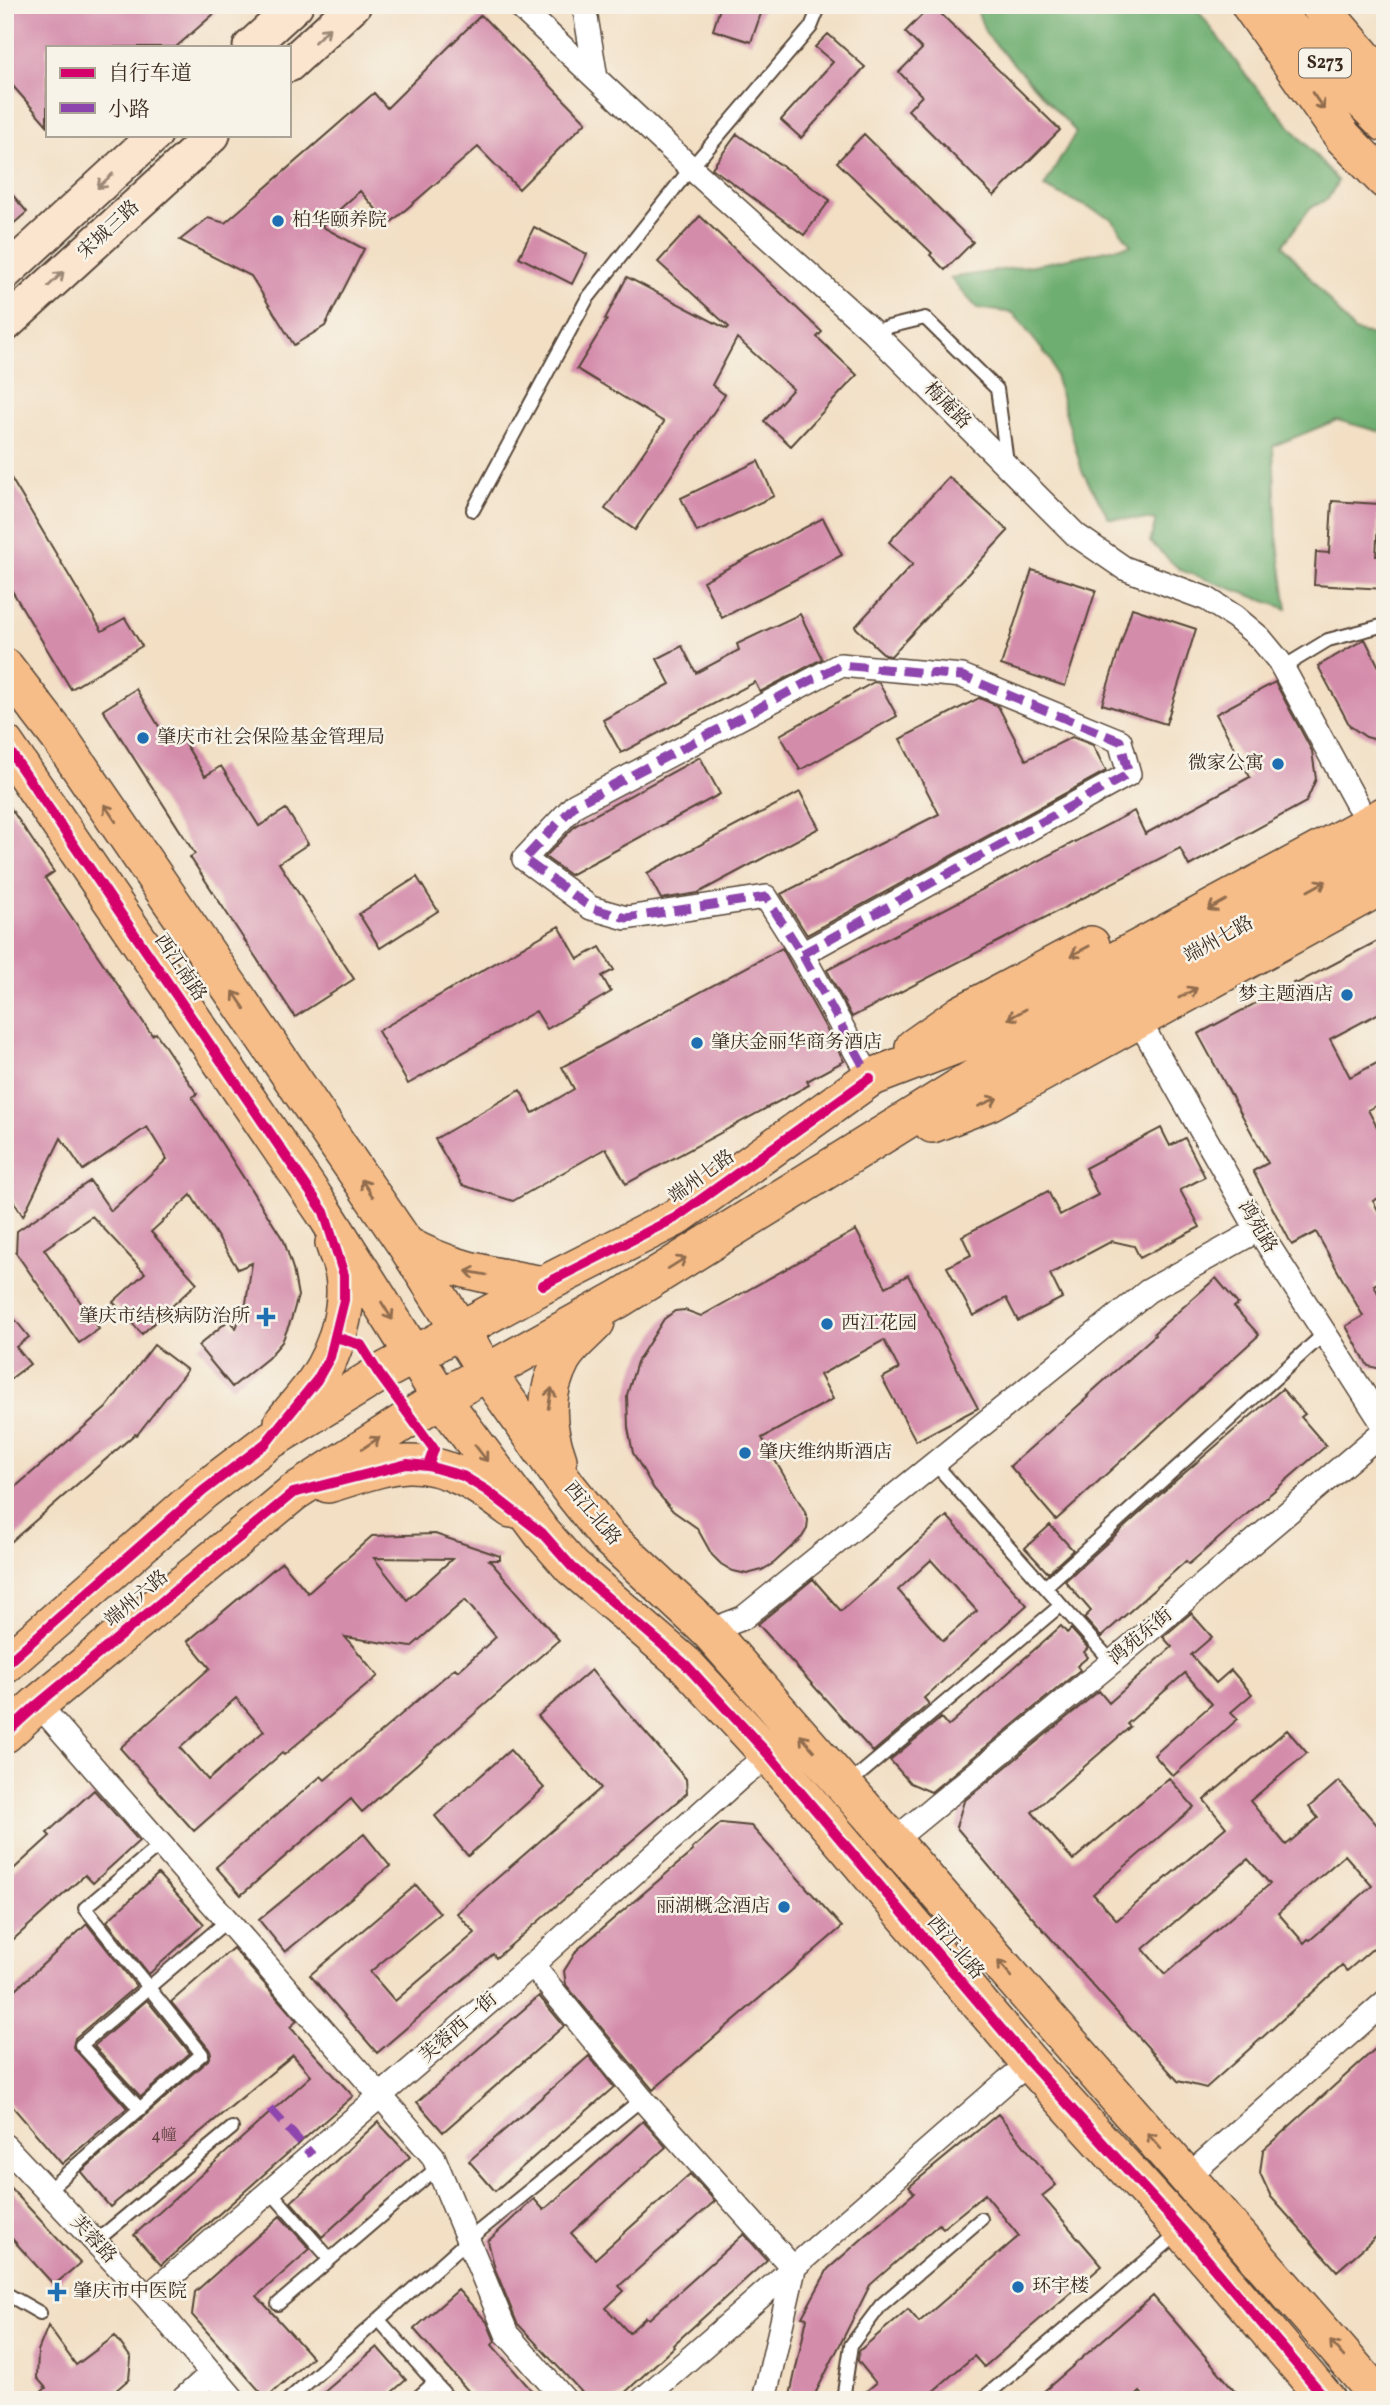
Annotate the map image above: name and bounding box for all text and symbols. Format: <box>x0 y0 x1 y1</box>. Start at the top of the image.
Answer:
one-way arrow <box>313 27 330 44</box>
legend <box>46 46 290 136</box>
road number: S273 <box>1299 48 1351 78</box>
text: 自行车道 <box>108 60 192 89</box>
one-way arrow <box>1311 91 1325 110</box>
text: 小路 <box>108 96 150 125</box>
one-way arrow <box>96 173 114 189</box>
street label: 宋城三路 <box>72 195 146 265</box>
place label: 柏华颐养院 <box>292 208 387 234</box>
marker: 柏华颐养院 <box>270 213 286 229</box>
one-way arrow <box>47 271 65 287</box>
street label: 梅庵路 <box>918 377 976 435</box>
place label: 肇庆市社会保险基金管理局 <box>157 725 385 751</box>
marker: 肇庆市社会保险基金管理局 <box>135 730 151 746</box>
place label: 微家公寓 <box>1188 751 1264 777</box>
marker: 微家公寓 <box>1270 756 1286 772</box>
one-way arrow <box>103 804 118 823</box>
one-way arrow <box>1306 879 1327 892</box>
one-way arrow <box>1207 899 1228 912</box>
street label: 端州七路 <box>1179 910 1259 970</box>
street label: 西江南路 <box>148 929 212 1007</box>
one-way arrow <box>1070 945 1091 958</box>
place label: 梦主题酒店 <box>1238 982 1333 1008</box>
one-way arrow <box>1177 986 1198 999</box>
marker: 梦主题酒店 <box>1339 987 1355 1003</box>
one-way arrow <box>232 991 246 1010</box>
one-way arrow <box>1007 1008 1028 1021</box>
place label: 肇庆金丽华商务酒店 <box>711 1030 882 1056</box>
marker: 肇庆金丽华商务酒店 <box>689 1035 705 1051</box>
one-way arrow <box>977 1095 998 1108</box>
street label: 端州七路 <box>664 1144 740 1210</box>
one-way arrow <box>360 1179 374 1198</box>
street label: 鸿苑路 <box>1231 1196 1283 1258</box>
one-way arrow <box>667 1255 687 1269</box>
one-way arrow <box>465 1266 488 1279</box>
one-way arrow <box>380 1301 394 1321</box>
place label: 肇庆市结核病防治所 <box>79 1304 250 1330</box>
marker: 肇庆市结核病防治所 <box>256 1307 276 1327</box>
place label: 西江花园 <box>841 1311 917 1337</box>
marker: 西江花园 <box>819 1316 835 1332</box>
one-way arrow <box>544 1387 557 1410</box>
one-way arrow <box>361 1436 380 1450</box>
place label: 肇庆维纳斯酒店 <box>759 1440 892 1466</box>
one-way arrow <box>473 1443 488 1461</box>
marker: 肇庆维纳斯酒店 <box>737 1445 753 1461</box>
street label: 西江北路 <box>558 1477 626 1551</box>
street label: 端州六路 <box>100 1565 174 1633</box>
street label: 鸿苑东街 <box>1104 1603 1178 1671</box>
one-way arrow <box>798 1735 815 1752</box>
place label: 丽湖概念酒店 <box>656 1894 770 1920</box>
marker: 丽湖概念酒店 <box>776 1899 792 1915</box>
street label: 西江北路 <box>921 1911 989 1985</box>
one-way arrow <box>997 1961 1013 1979</box>
street label: 芙蓉西一街 <box>415 1987 503 2069</box>
house number: 4幢 <box>151 2125 177 2147</box>
one-way arrow <box>1146 2132 1162 2150</box>
street label: 芙蓉路 <box>64 2210 122 2270</box>
place label: 环宇楼 <box>1032 2274 1089 2300</box>
place label: 肇庆市中医院 <box>73 2279 187 2305</box>
marker: 环宇楼 <box>1010 2279 1026 2295</box>
marker: 肇庆市中医院 <box>47 2282 67 2302</box>
one-way arrow <box>1329 2340 1345 2358</box>

